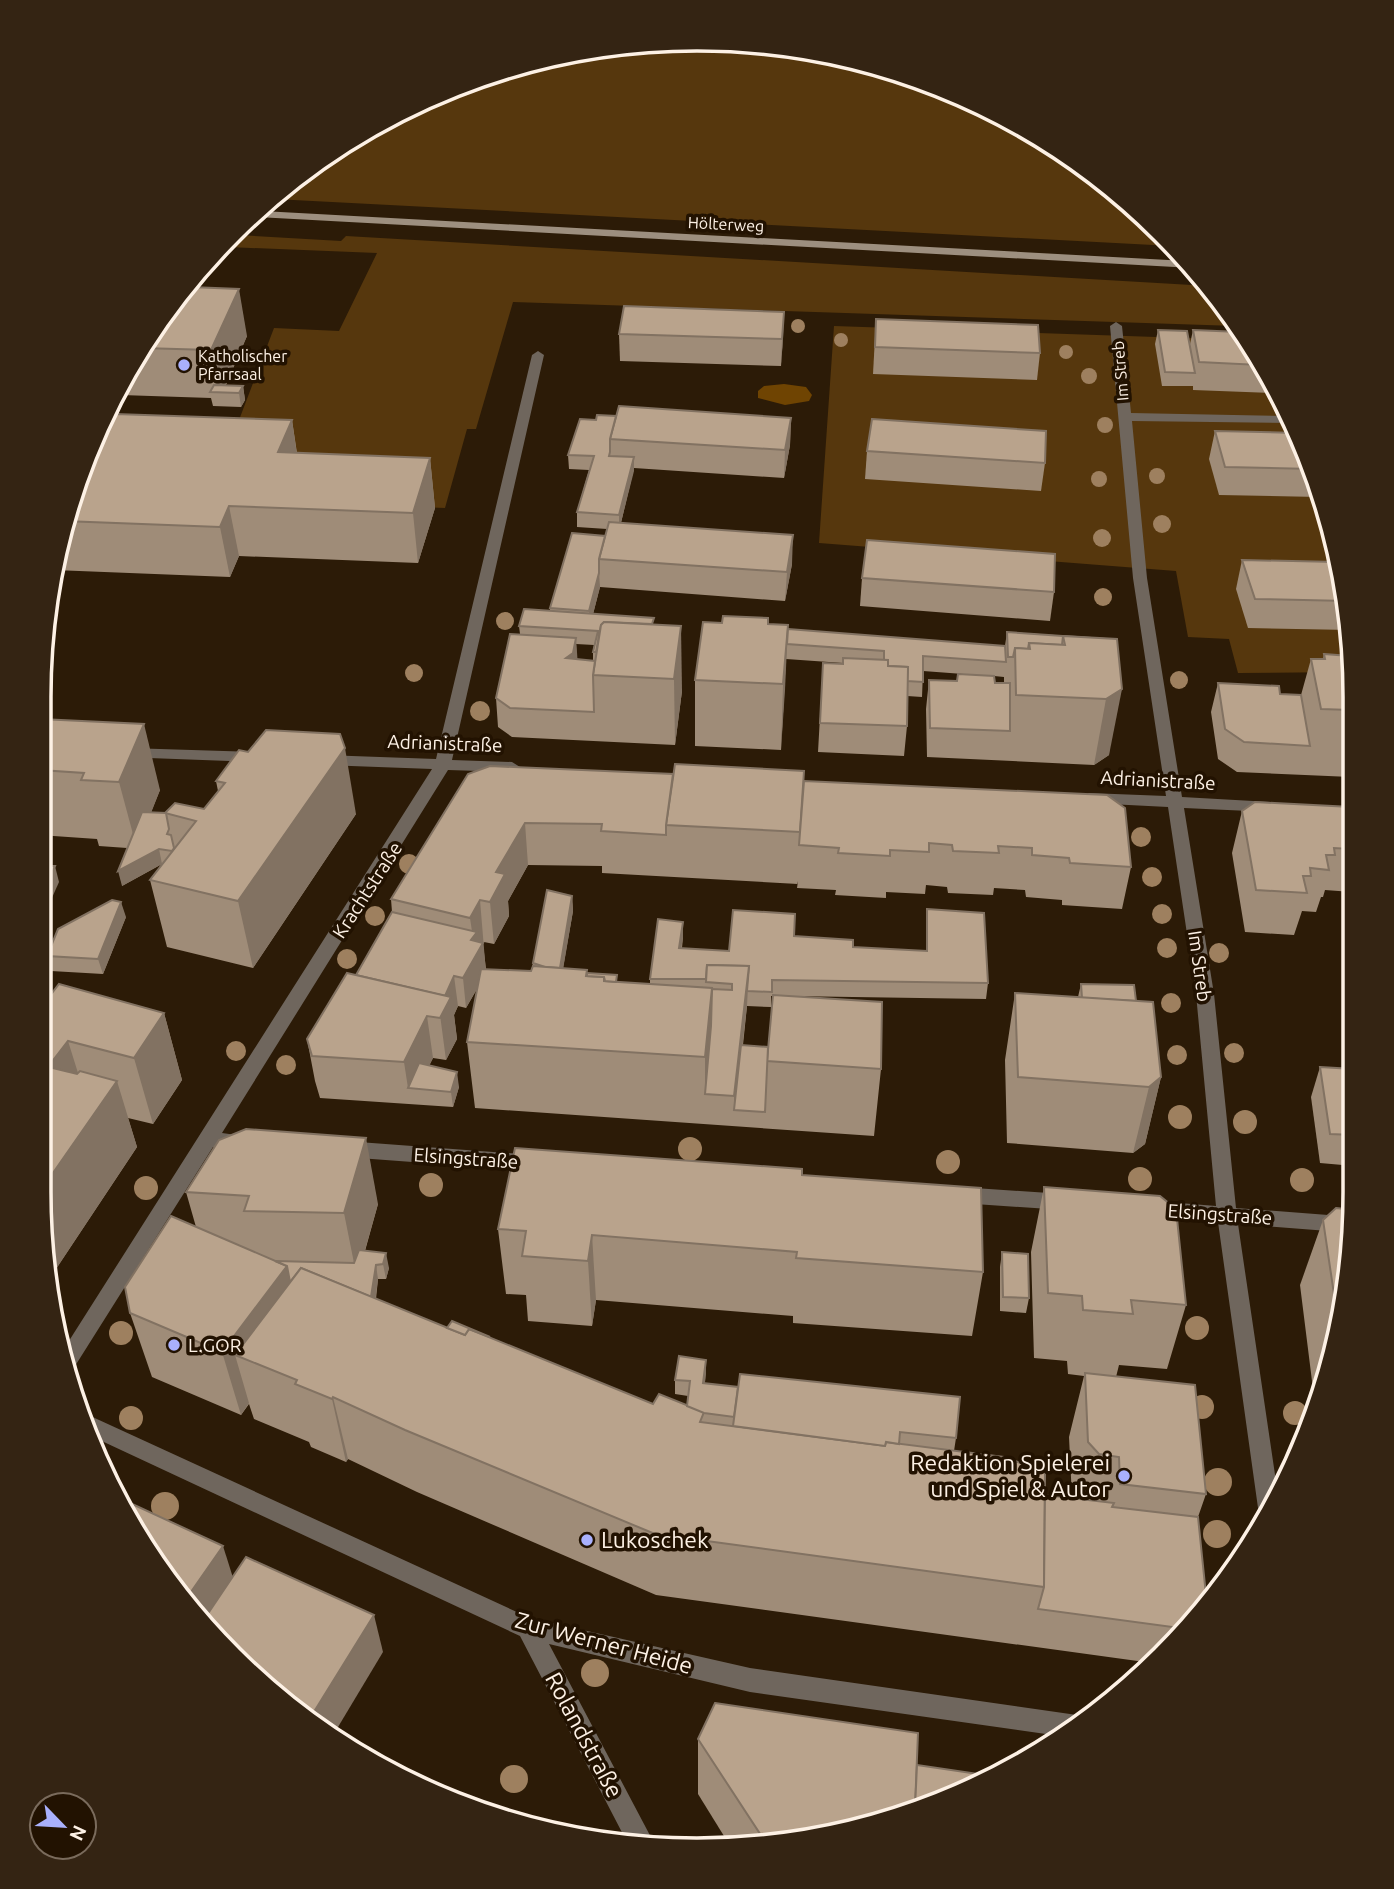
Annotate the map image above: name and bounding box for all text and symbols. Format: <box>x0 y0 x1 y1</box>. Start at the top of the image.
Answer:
street label: Hölterweg <box>687 213 765 235</box>
street label: Im Streb <box>1108 340 1132 402</box>
place label: Katholischer Pfarrsaal <box>198 347 287 383</box>
marker: Katholischer Pfarrsaal <box>176 357 192 373</box>
street label: Adrianistraße <box>387 730 503 756</box>
street label: Adrianistraße <box>1100 766 1216 794</box>
street label: Krachtstraße <box>328 838 406 942</box>
street label: Im Streb <box>1184 929 1216 1003</box>
street label: Elsingstraße <box>413 1143 519 1173</box>
street label: Elsingstraße <box>1167 1199 1273 1229</box>
place label: L.GOR <box>188 1334 242 1356</box>
marker: L.GOR <box>166 1337 182 1353</box>
place label: Redaktion Spielerei und Spiel & Autor <box>910 1450 1110 1501</box>
marker: Redaktion Spielerei und Spiel & Autor <box>1116 1468 1132 1484</box>
place label: Lukoschek <box>601 1527 709 1552</box>
marker: Lukoschek <box>579 1532 595 1548</box>
street label: Zur Werner Heide <box>513 1607 696 1678</box>
street label: Rolandstraße <box>541 1668 628 1802</box>
north arrow <box>28 1791 98 1861</box>
text: N <box>65 1822 91 1844</box>

